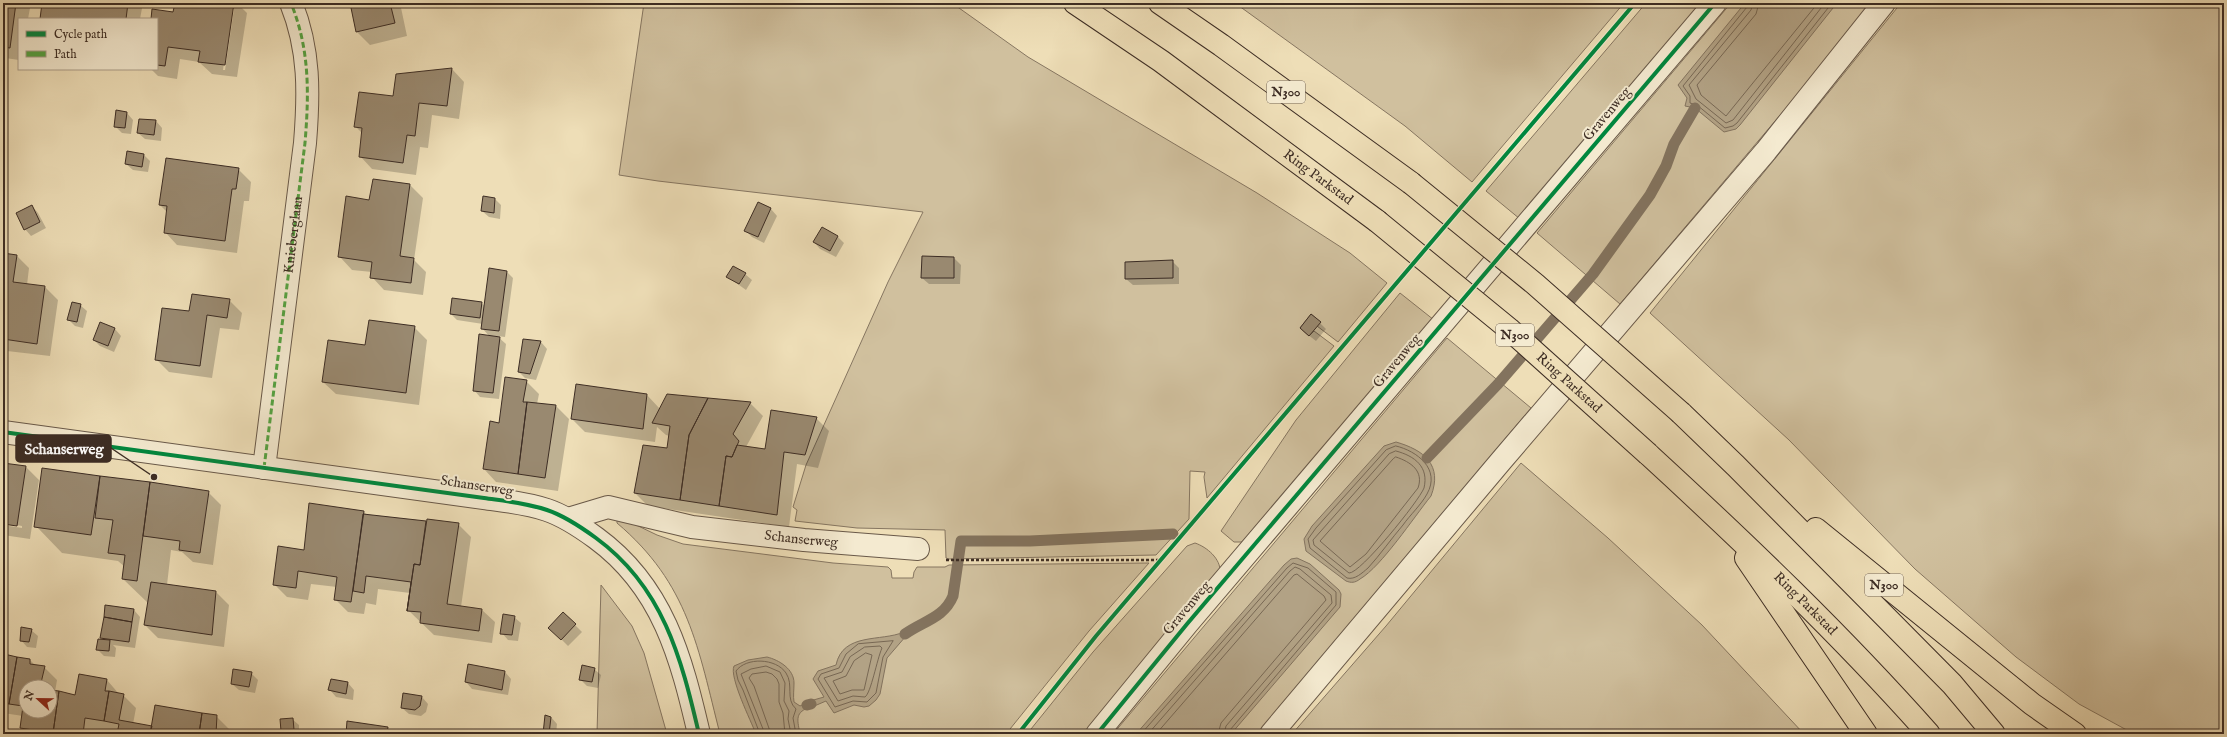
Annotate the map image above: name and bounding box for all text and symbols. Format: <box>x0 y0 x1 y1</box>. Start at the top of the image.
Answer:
legend <box>18 18 158 70</box>
text: Cycle path <box>54 27 108 43</box>
text: Path <box>54 47 77 62</box>
road number: N300 <box>1267 81 1305 103</box>
street label: Gravenweg <box>1579 83 1635 145</box>
street label: Ring Parkstad <box>1279 145 1357 209</box>
street label: Knieberglaan <box>280 195 307 275</box>
road number: N300 <box>1496 324 1534 346</box>
street label: Gravenweg <box>1369 330 1425 392</box>
street label: Ring Parkstad <box>1532 349 1606 417</box>
callout: Schanserweg <box>16 435 111 462</box>
text: Schanserweg <box>24 440 104 459</box>
street label: Schanserweg <box>439 471 515 501</box>
street label: Schanserweg <box>763 526 839 552</box>
street label: Ring Parkstad <box>1770 568 1841 639</box>
road number: N300 <box>1865 574 1903 596</box>
street label: Gravenweg <box>1159 577 1215 639</box>
north arrow <box>18 679 58 719</box>
text: N <box>21 688 38 704</box>

